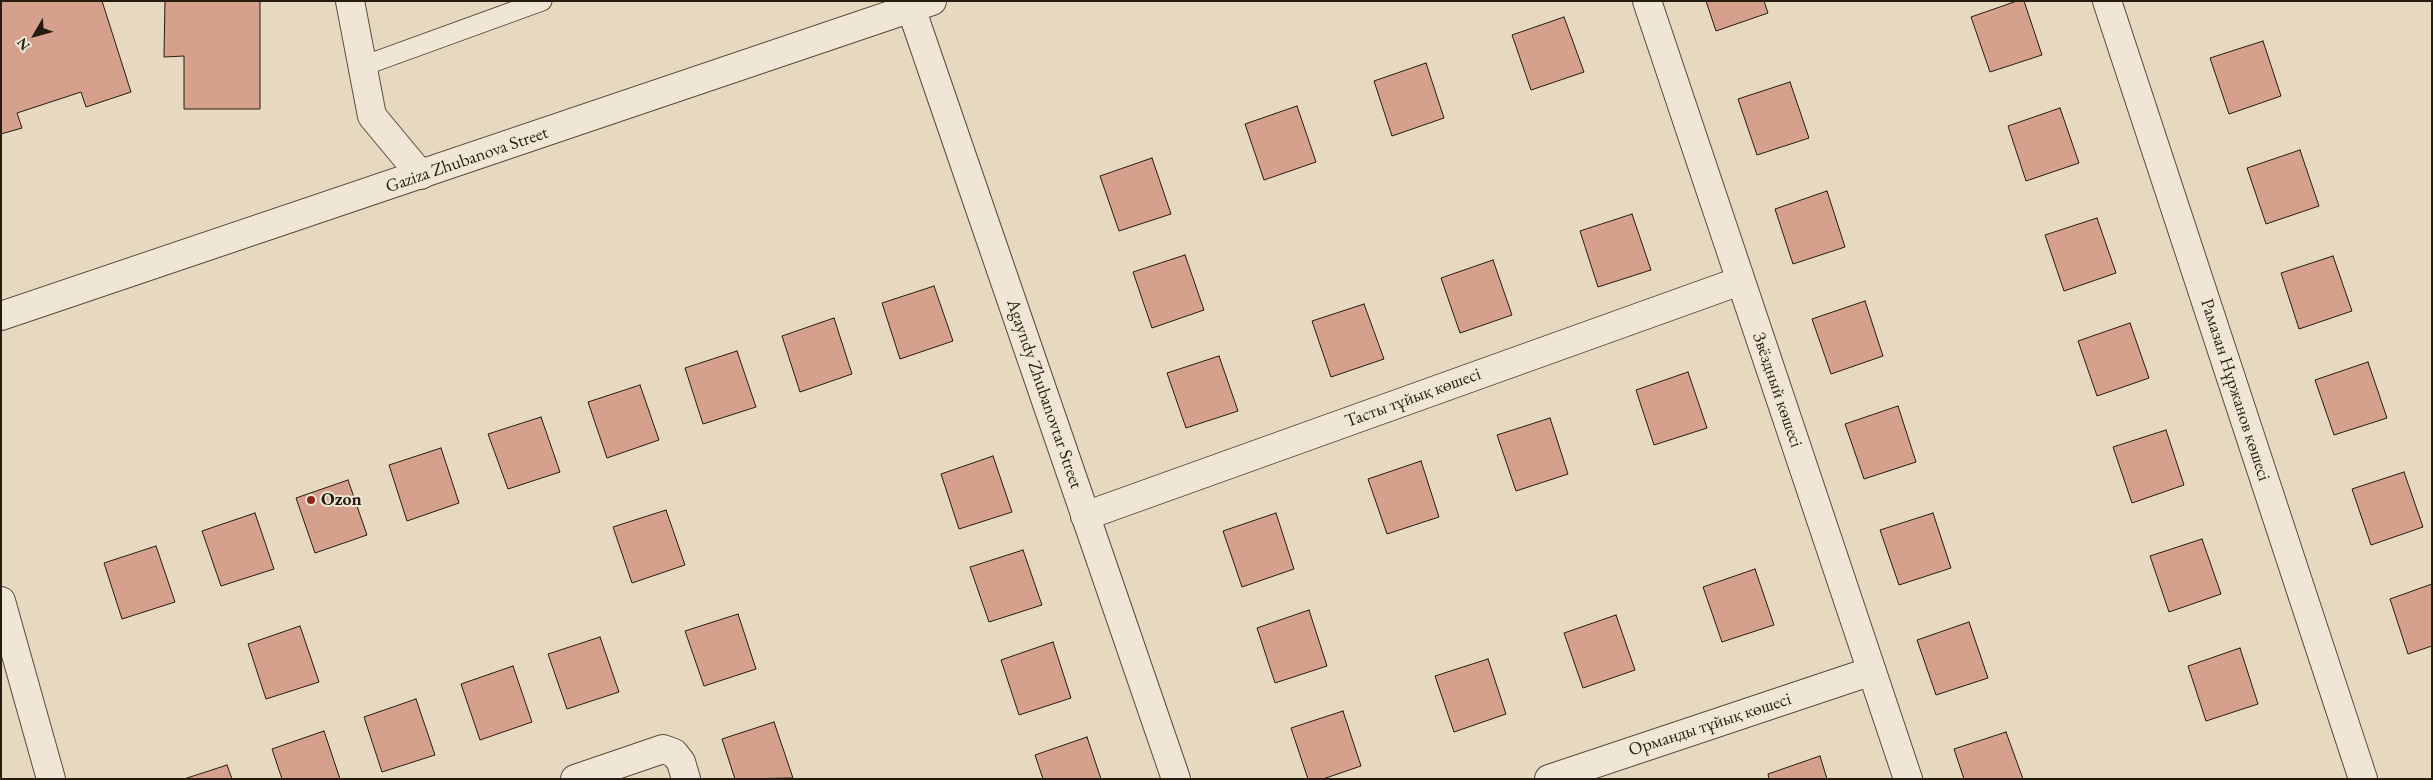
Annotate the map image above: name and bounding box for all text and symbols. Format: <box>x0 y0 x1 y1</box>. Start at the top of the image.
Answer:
north arrow <box>10 10 60 60</box>
text: N <box>13 34 34 54</box>
street label: Gaziza Zhubanova Street <box>383 122 551 198</box>
street label: Agayndy Zhubanovtar Street <box>1001 296 1087 492</box>
street label: Рамазан Нұржанов көшесі <box>2195 296 2275 484</box>
street label: Звёздный көшесі <box>1747 330 1807 450</box>
street label: Тасты тұйық көшесі <box>1342 363 1484 433</box>
place label: Ozon <box>321 489 362 511</box>
marker: Ozon <box>305 494 317 506</box>
street label: Орманды тұйық көшесі <box>1626 689 1794 761</box>

